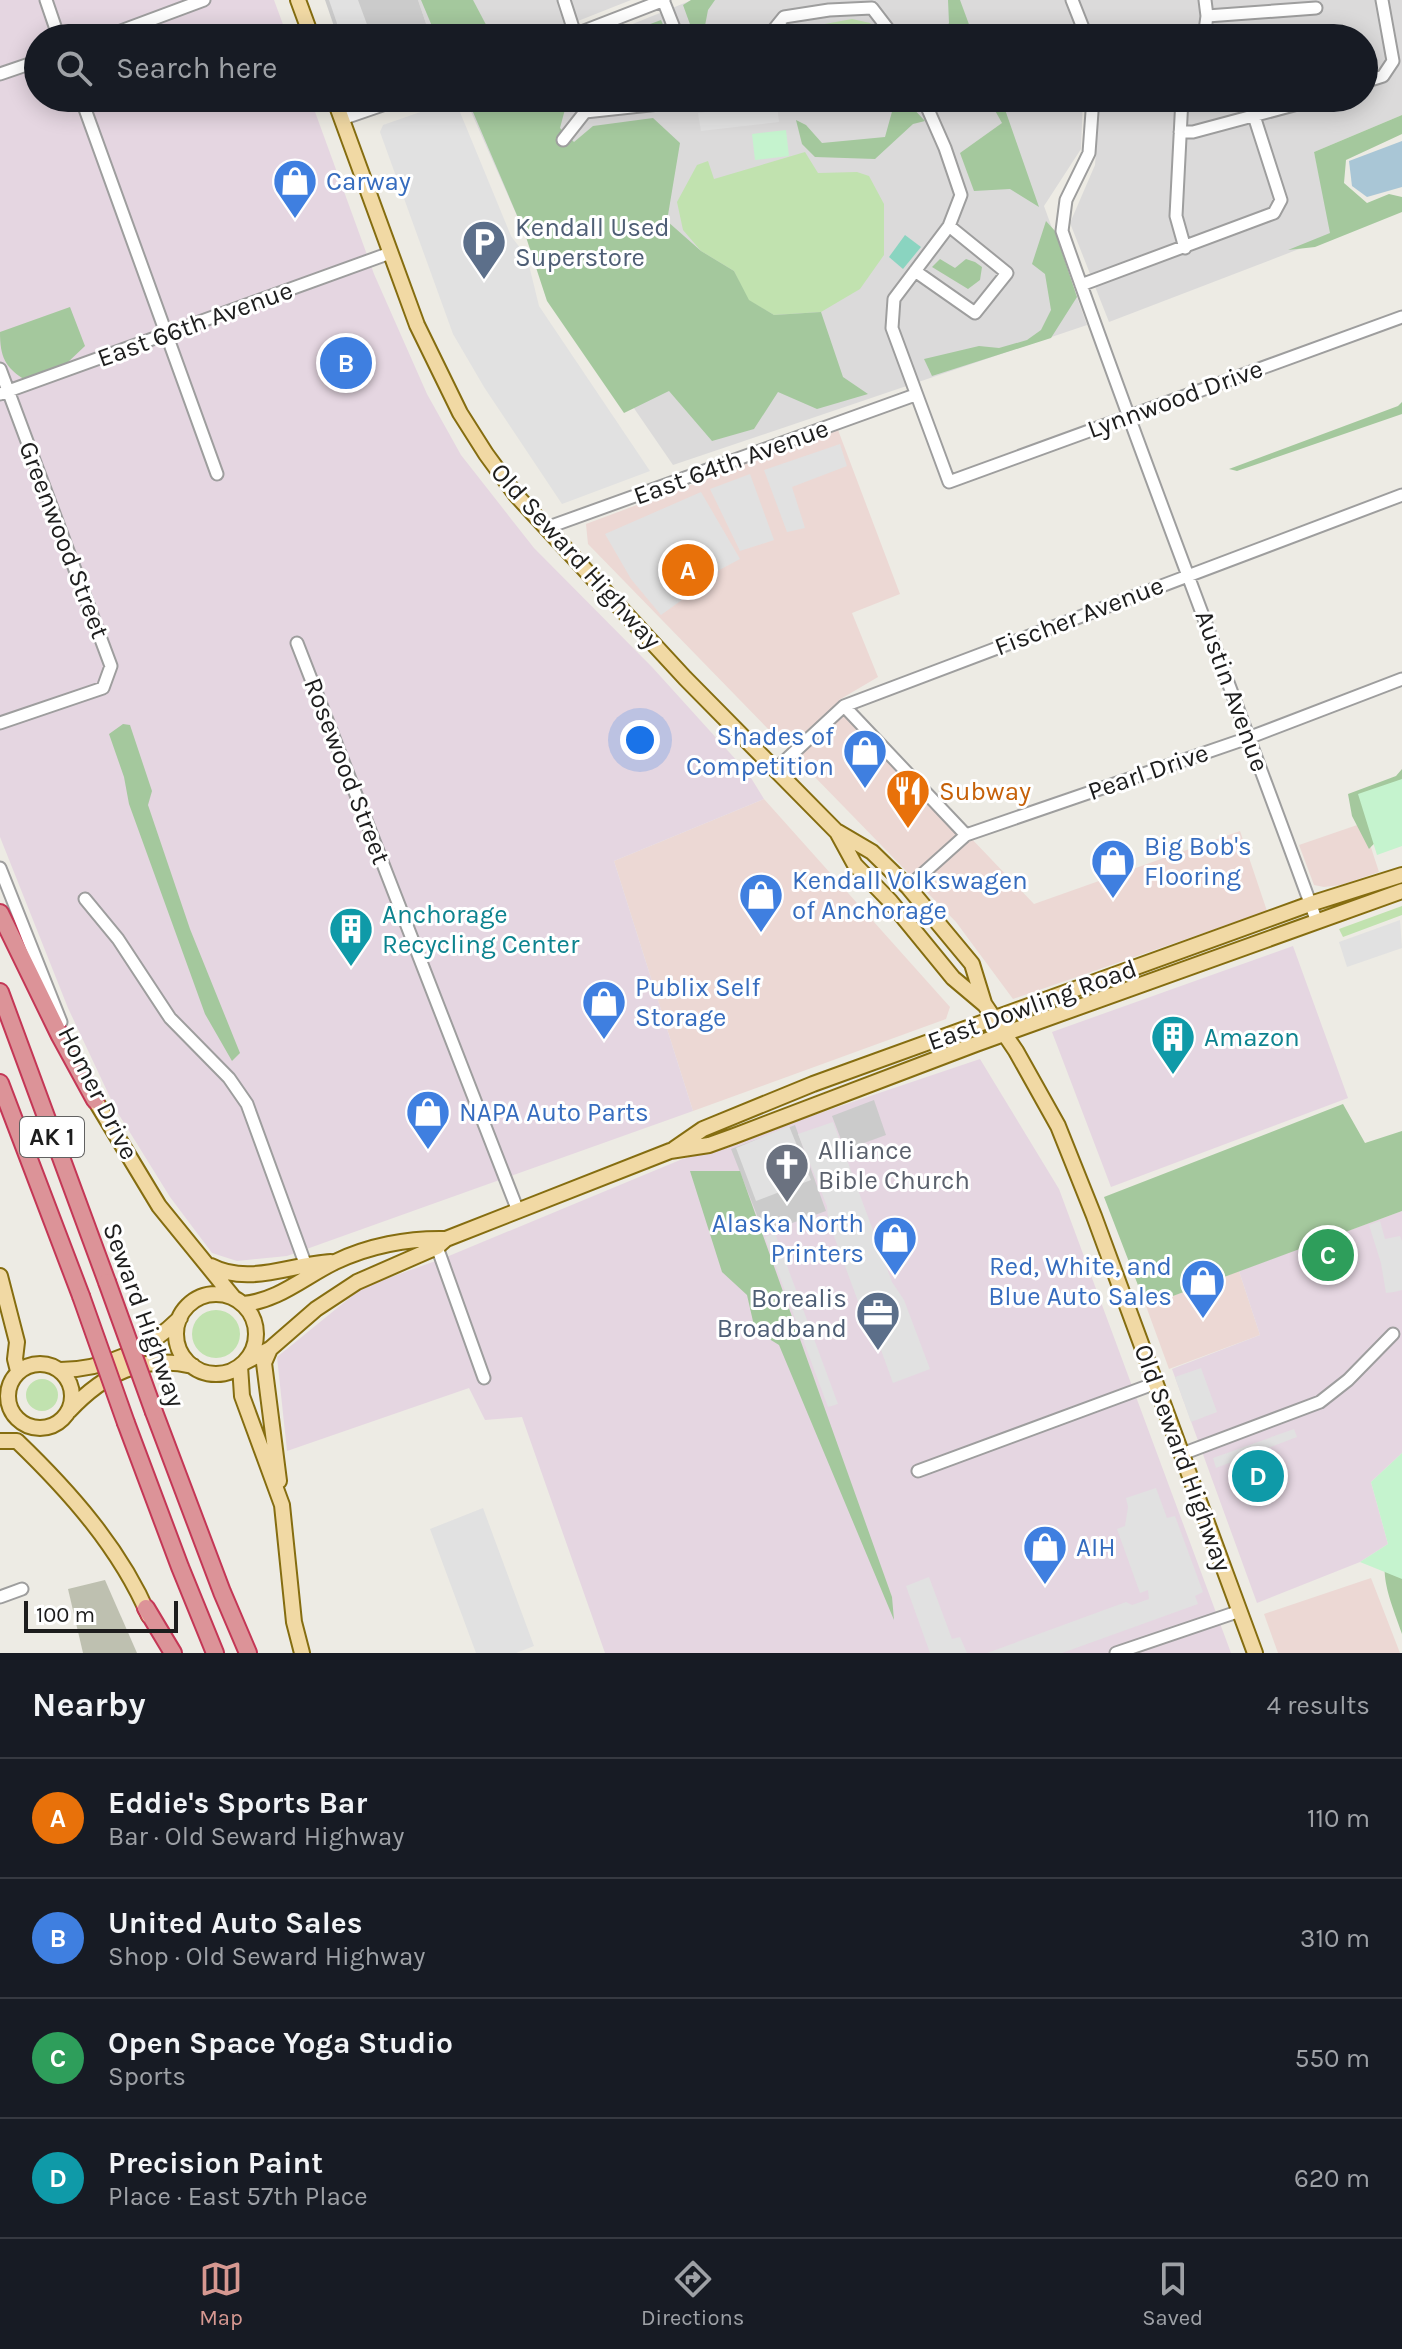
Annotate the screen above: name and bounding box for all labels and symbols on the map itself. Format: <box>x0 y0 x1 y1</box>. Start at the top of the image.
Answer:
shop icon: Carway <box>271 157 319 220</box>
place label: Carway <box>326 166 411 197</box>
place label: Kendall Used Superstore <box>515 212 670 273</box>
parking icon: Kendall Used Superstore <box>460 218 508 281</box>
street label: East 66th Avenue <box>93 274 297 374</box>
pin: B <box>320 333 372 393</box>
street label: Lynnwood Drive <box>1083 353 1267 445</box>
street label: East 64th Avenue <box>629 412 833 512</box>
street label: Greenwood Street <box>12 437 116 643</box>
street label: Old Seward Highway <box>484 457 668 655</box>
pin: A <box>662 540 714 600</box>
street label: Fischer Avenue <box>990 570 1168 662</box>
street label: Austin Avenue <box>1188 606 1276 776</box>
street label: Rosewood Street <box>297 673 397 869</box>
your location <box>620 720 660 760</box>
place label: Shades of Competition <box>686 721 835 782</box>
shop icon: Shades of Competition <box>841 727 889 790</box>
street label: Pearl Drive <box>1084 737 1212 807</box>
restaurant icon: Subway <box>884 767 932 830</box>
place label: Subway <box>939 776 1031 807</box>
place label: Big Bob's Flooring <box>1144 831 1252 892</box>
shop icon: Big Bob's Flooring <box>1089 837 1137 900</box>
place label: Kendall Volkswagen of Anchorage <box>792 865 1028 926</box>
shop icon: Kendall Volkswagen of Anchorage <box>737 871 785 934</box>
place label: Anchorage Recycling Center <box>382 899 580 960</box>
building icon: Anchorage Recycling Center <box>327 905 375 968</box>
street label: East Dowling Road <box>923 953 1141 1057</box>
place label: Publix Self Storage <box>635 972 761 1033</box>
shop icon: Publix Self Storage <box>580 978 628 1041</box>
building icon: Amazon <box>1149 1013 1197 1076</box>
street label: Homer Drive <box>51 1021 145 1165</box>
place label: Amazon <box>1204 1022 1300 1053</box>
shop icon: NAPA Auto Parts <box>404 1088 452 1151</box>
place label: NAPA Auto Parts <box>459 1097 649 1128</box>
road number: AK 1 <box>20 1117 84 1157</box>
place label: Alliance Bible Church <box>818 1135 970 1196</box>
church icon: Alliance Bible Church <box>763 1141 811 1204</box>
place label: Alaska North Printers <box>712 1208 864 1269</box>
shop icon: Alaska North Printers <box>871 1214 919 1277</box>
street label: Seward Highway <box>96 1219 192 1411</box>
pin: C <box>1302 1225 1354 1285</box>
place label: Red, White, and Blue Auto Sales <box>988 1251 1172 1312</box>
shop icon: Red, White, and Blue Auto Sales <box>1179 1257 1227 1320</box>
place label: Borealis Broadband <box>717 1283 847 1344</box>
office icon: Borealis Broadband <box>854 1289 902 1352</box>
street label: Old Seward Highway <box>1127 1340 1239 1576</box>
pin: D <box>1232 1446 1284 1506</box>
shop icon: AIH <box>1021 1523 1069 1586</box>
place label: AIH <box>1076 1532 1116 1563</box>
scale bar <box>24 1597 178 1633</box>

